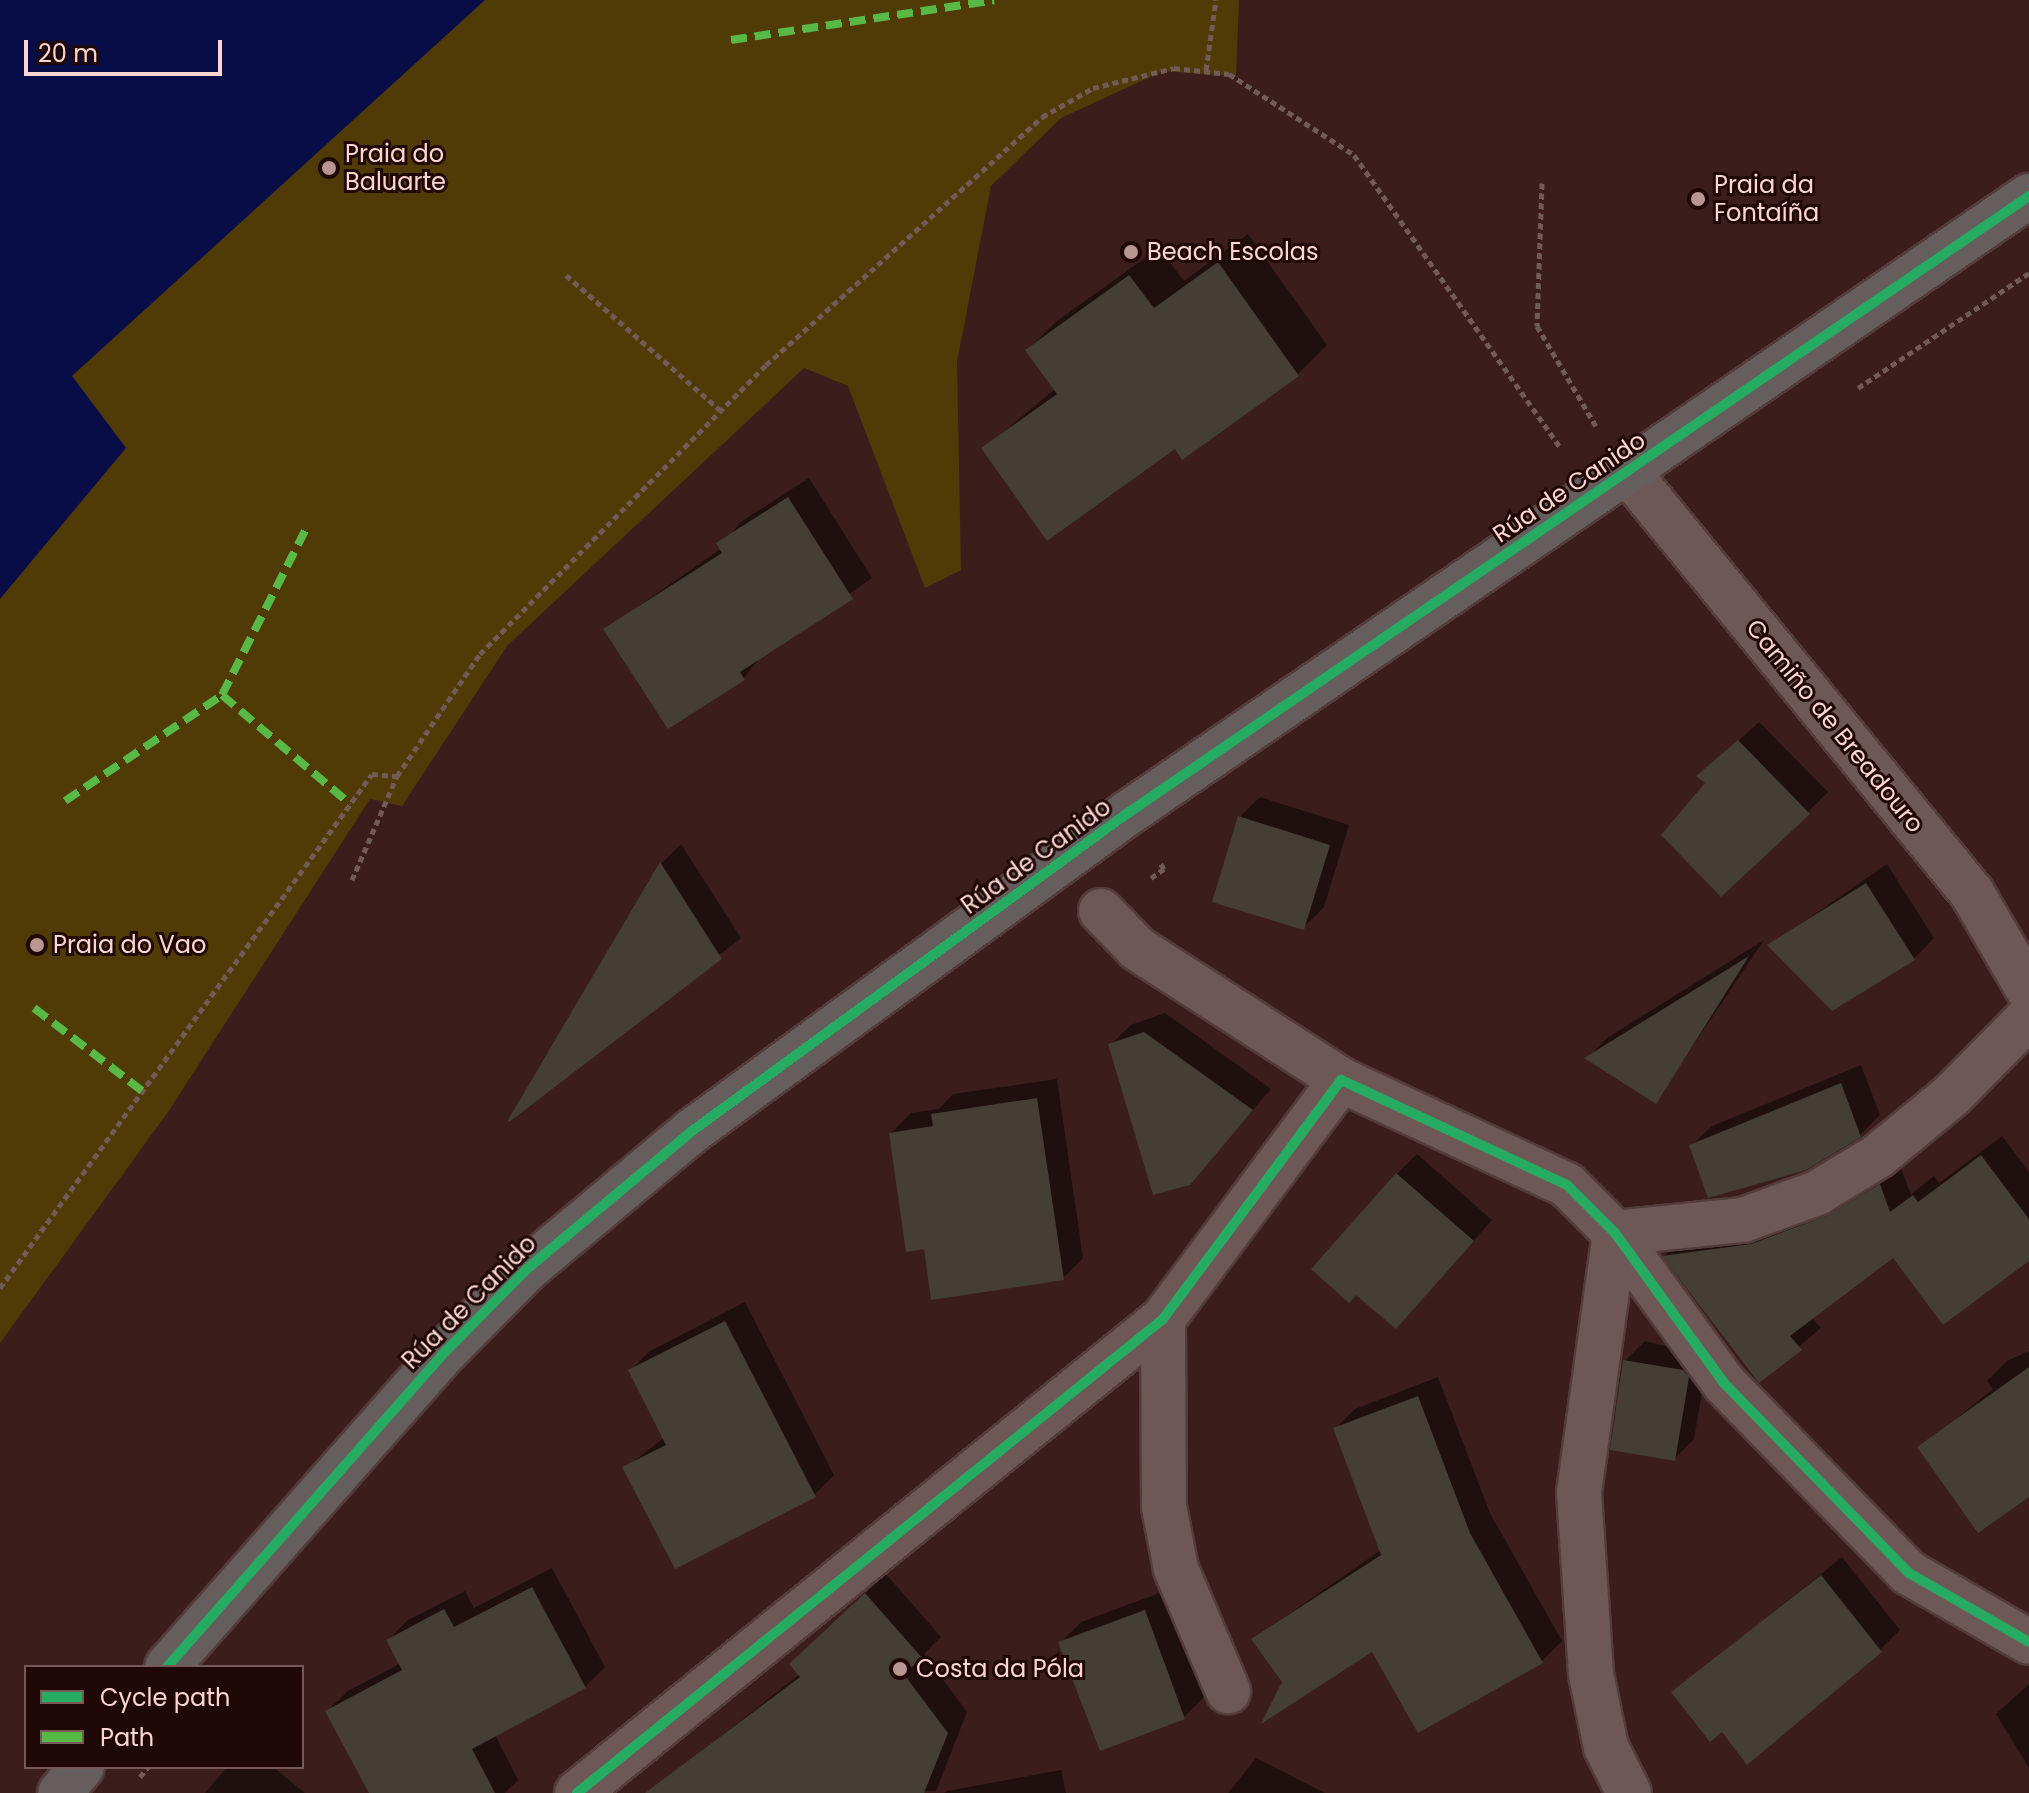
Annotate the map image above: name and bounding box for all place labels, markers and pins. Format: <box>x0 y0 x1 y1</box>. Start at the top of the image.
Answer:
place label: Praia do Baluarte <box>345 140 446 196</box>
marker: Praia do Baluarte <box>320 159 338 177</box>
place label: Praia da Fontaíña <box>1714 171 1819 227</box>
marker: Praia da Fontaíña <box>1689 190 1707 208</box>
place label: Beach Escolas <box>1147 238 1319 266</box>
marker: Beach Escolas <box>1122 243 1140 261</box>
place label: Praia do Vao <box>53 931 206 959</box>
marker: Praia do Vao <box>28 936 46 954</box>
place label: Costa da Póla <box>916 1655 1084 1683</box>
marker: Costa da Póla <box>891 1660 909 1678</box>

